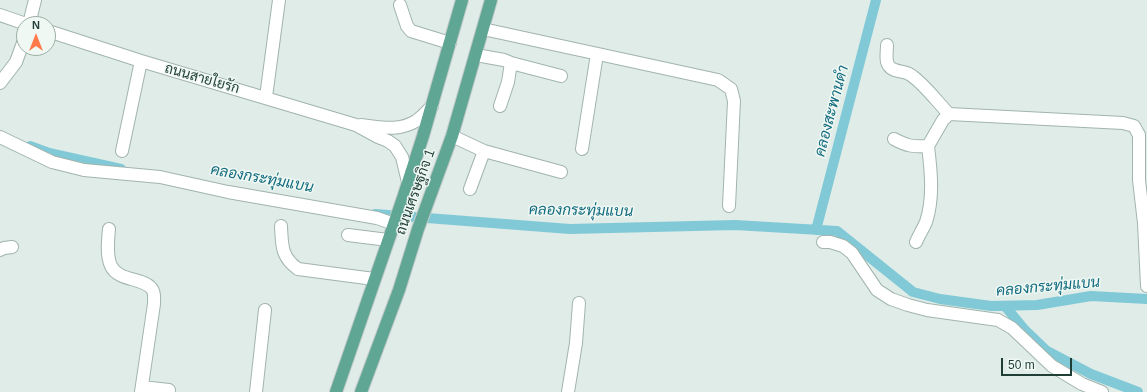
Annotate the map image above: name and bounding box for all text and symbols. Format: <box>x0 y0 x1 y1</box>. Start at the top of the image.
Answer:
north arrow <box>16 16 56 56</box>
text: N <box>32 19 40 31</box>
street label: ถนนสายใยรัก <box>163 60 241 98</box>
water label: คลองสะพานดำ <box>811 63 853 159</box>
street label: ถนนเศรษฐกิจ 1 <box>393 147 439 237</box>
water label: คลองกระทุ่มแบน <box>209 161 315 197</box>
water label: คลองกระทุ่มแบน <box>529 201 633 221</box>
water label: คลองกระทุ่มแบน <box>995 273 1101 301</box>
scale bar <box>1003 350 1074 376</box>
text: 50 m <box>1008 358 1035 372</box>

